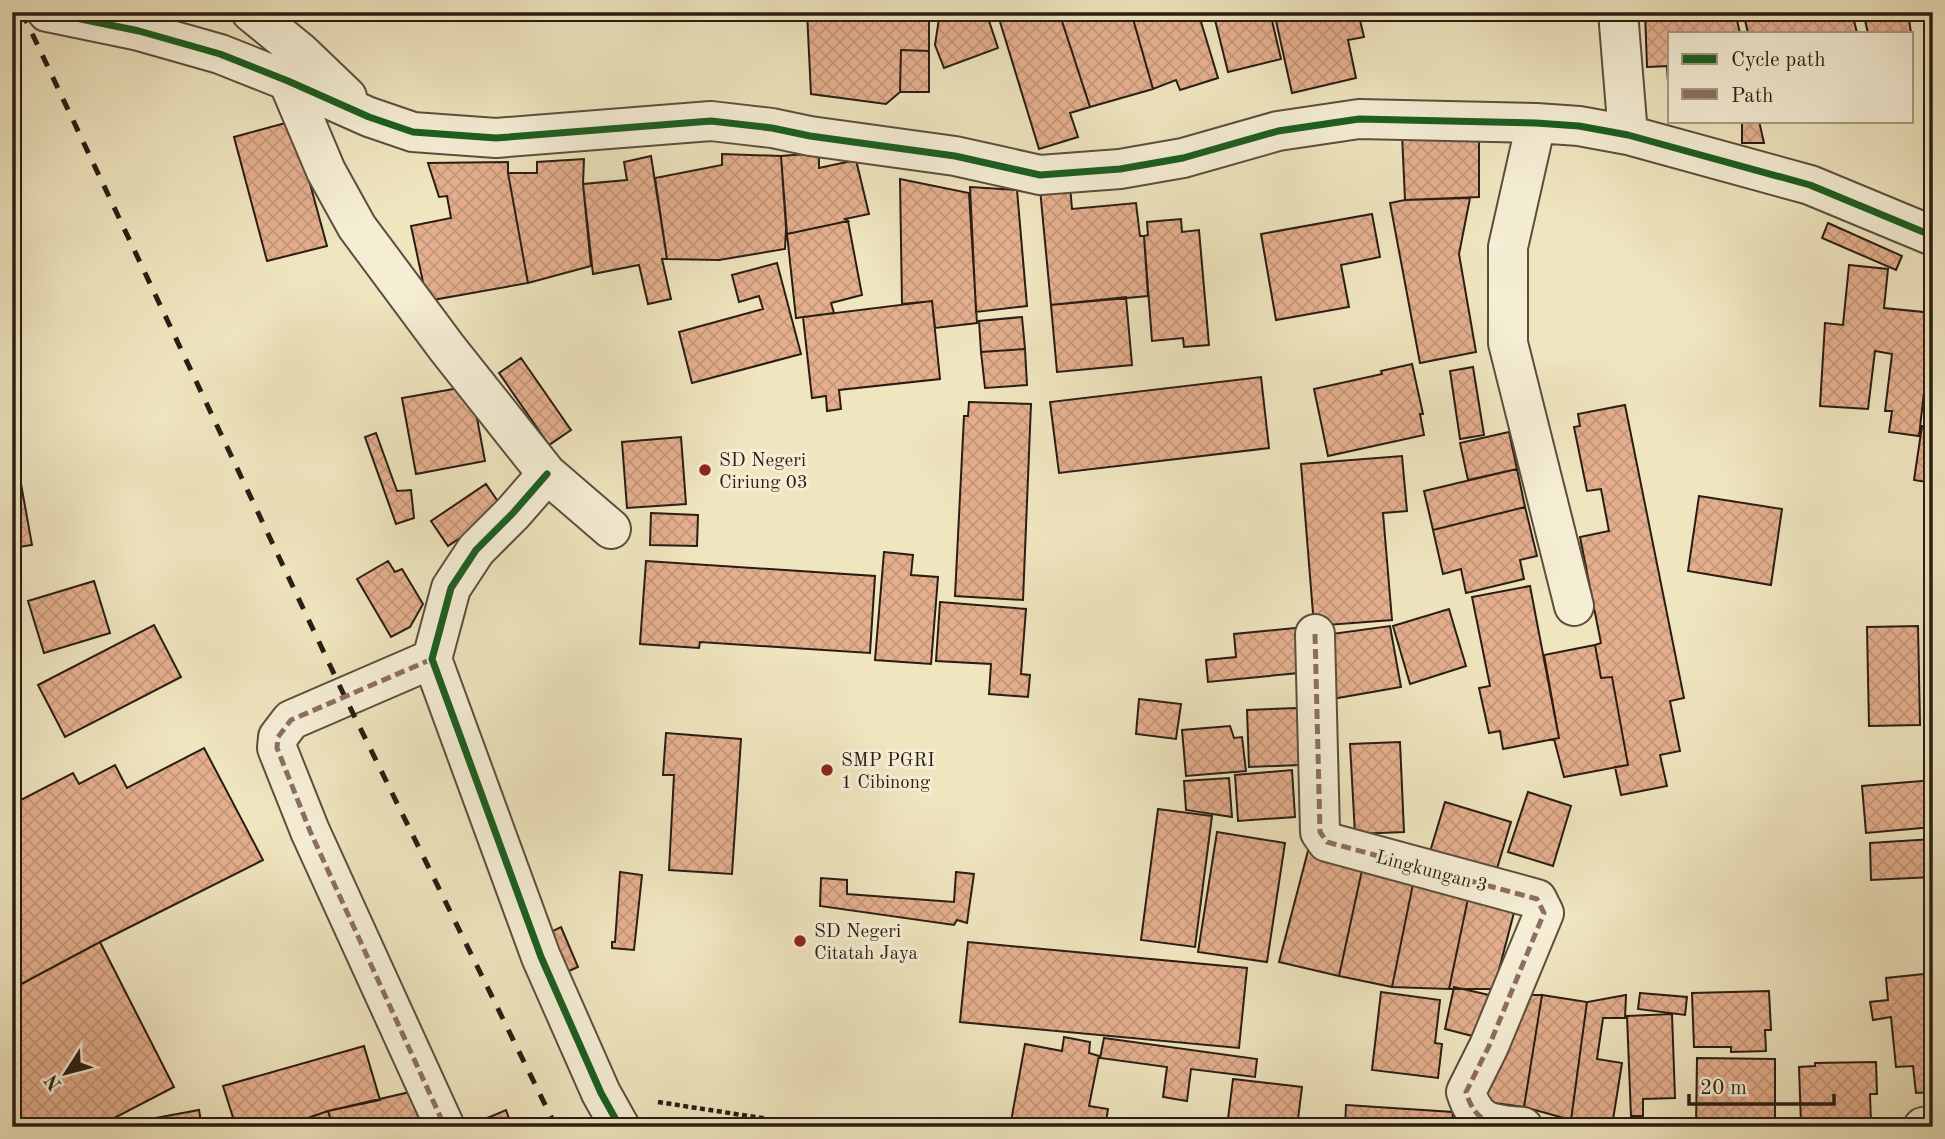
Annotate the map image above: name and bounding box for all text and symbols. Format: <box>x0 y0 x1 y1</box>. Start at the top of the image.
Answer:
legend <box>1668 32 1913 122</box>
text: Cycle path <box>1731 50 1826 71</box>
text: Path <box>1731 86 1774 107</box>
place label: SD Negeri Ciriung 03 <box>719 452 808 493</box>
marker: SD Negeri Ciriung 03 <box>697 462 713 478</box>
place label: SMP PGRI 1 Cibinong <box>841 752 935 793</box>
marker: SMP PGRI 1 Cibinong <box>819 762 835 778</box>
street label: Lingkungan 3 <box>1373 848 1489 896</box>
place label: SD Negeri Citatah Jaya <box>814 923 918 964</box>
marker: SD Negeri Citatah Jaya <box>792 933 808 949</box>
north arrow <box>32 1038 102 1108</box>
scale bar <box>1689 1062 1835 1106</box>
text: N <box>42 1070 66 1093</box>
text: 20 m <box>1700 1078 1747 1099</box>

